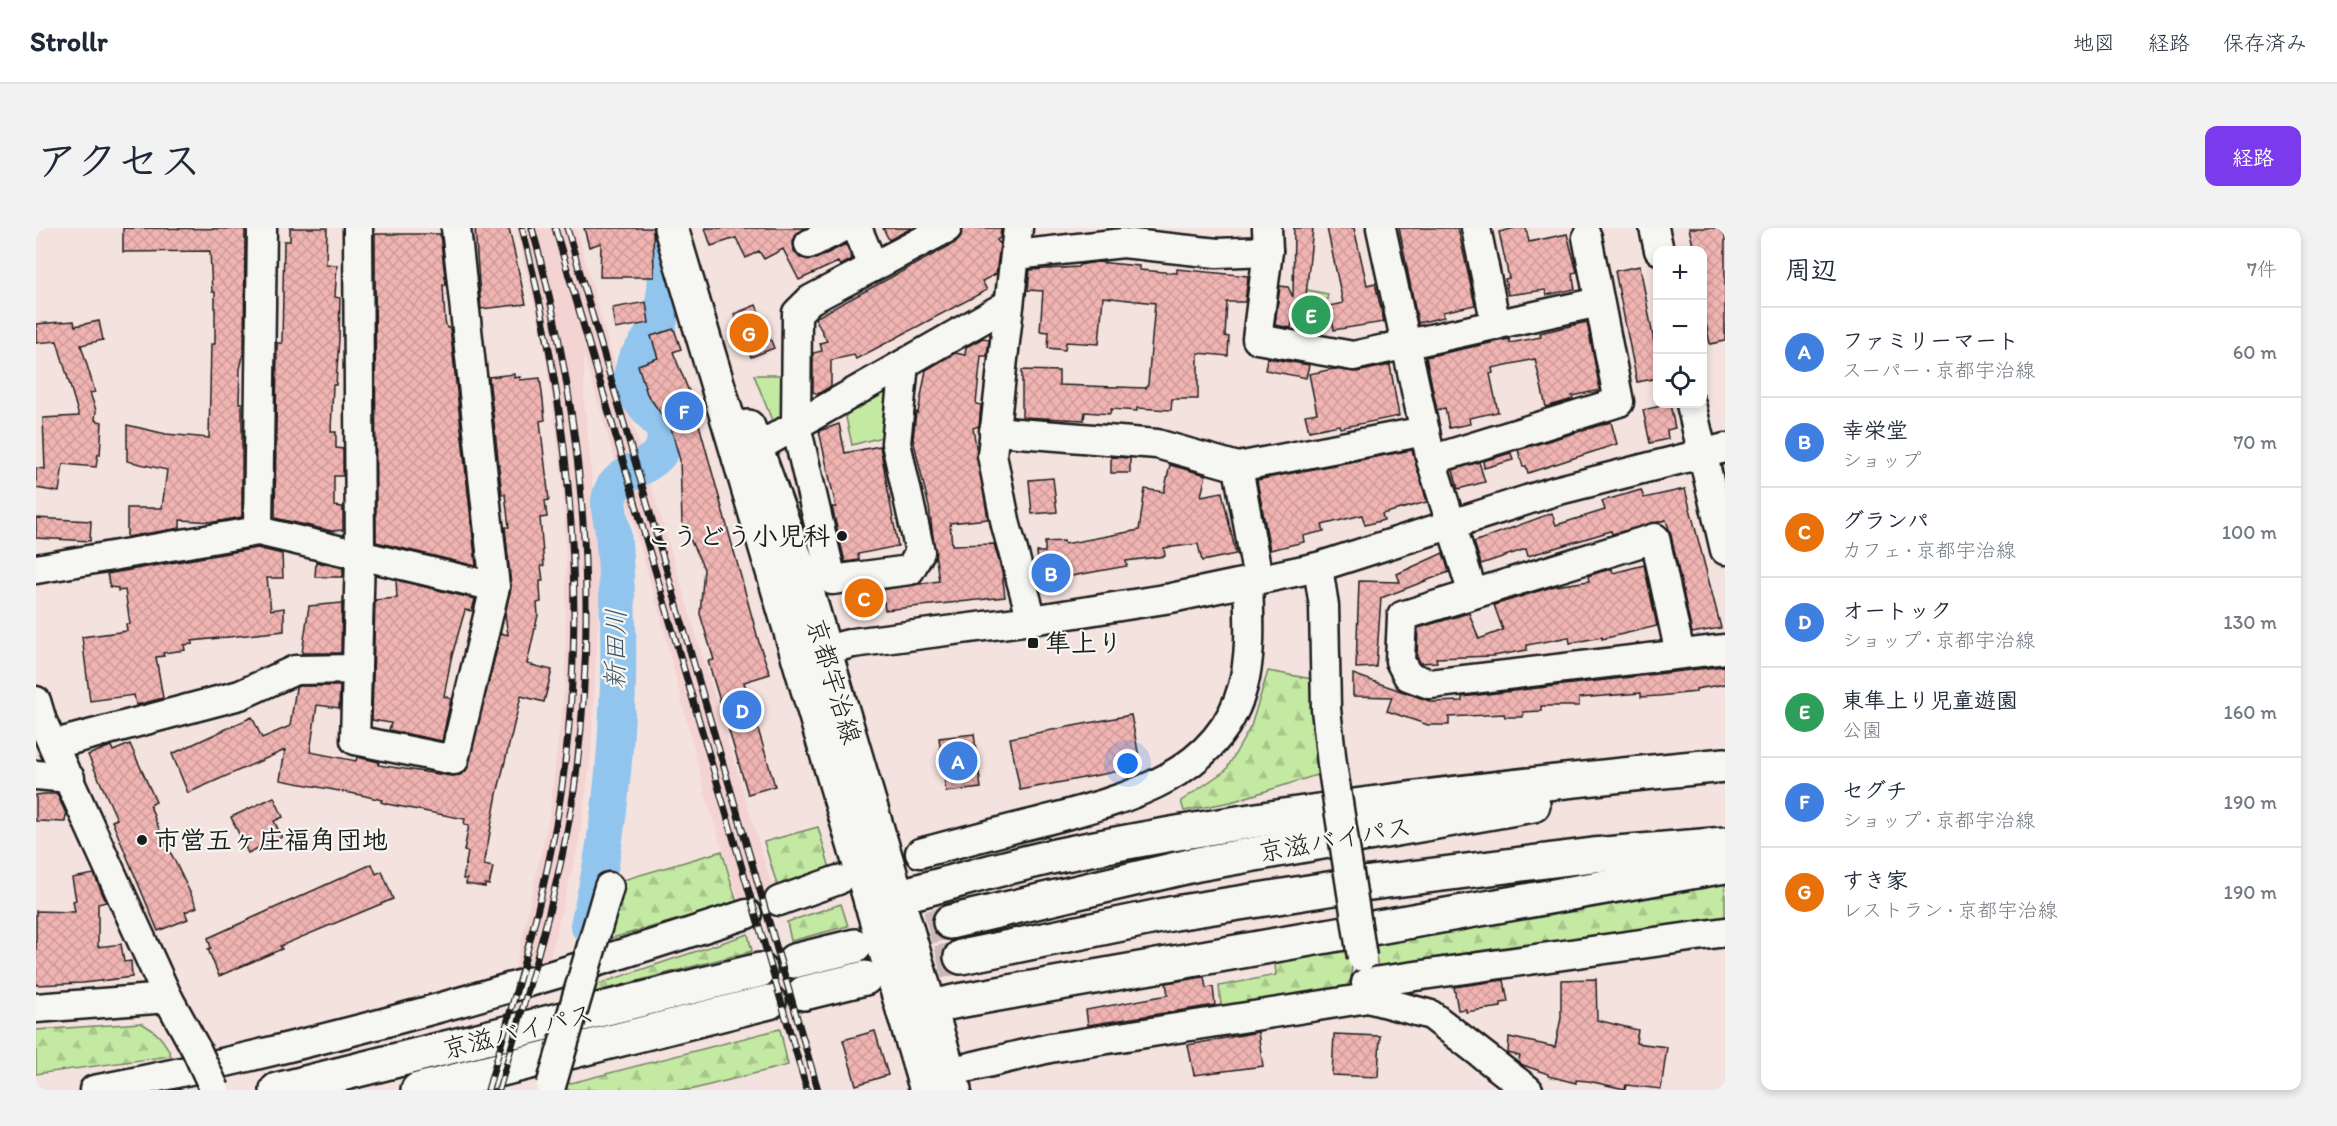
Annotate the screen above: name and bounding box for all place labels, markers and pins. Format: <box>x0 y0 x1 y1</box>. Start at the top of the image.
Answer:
pin: E <box>1292 292 1330 338</box>
pin: G <box>730 310 768 356</box>
pin: F <box>664 388 704 434</box>
place label: こうどう小児科 <box>646 520 830 552</box>
marker: こうどう小児科 <box>835 529 849 543</box>
pin: B <box>1032 550 1070 596</box>
pin: C <box>844 576 884 620</box>
place label: 隼上り <box>1045 627 1123 659</box>
marker: 隼上り <box>1026 636 1040 650</box>
pin: D <box>722 688 762 732</box>
pin: A <box>938 738 978 784</box>
place label: 市営五ヶ庄福角団地 <box>154 824 388 856</box>
marker: 市営五ヶ庄福角団地 <box>135 833 149 847</box>

